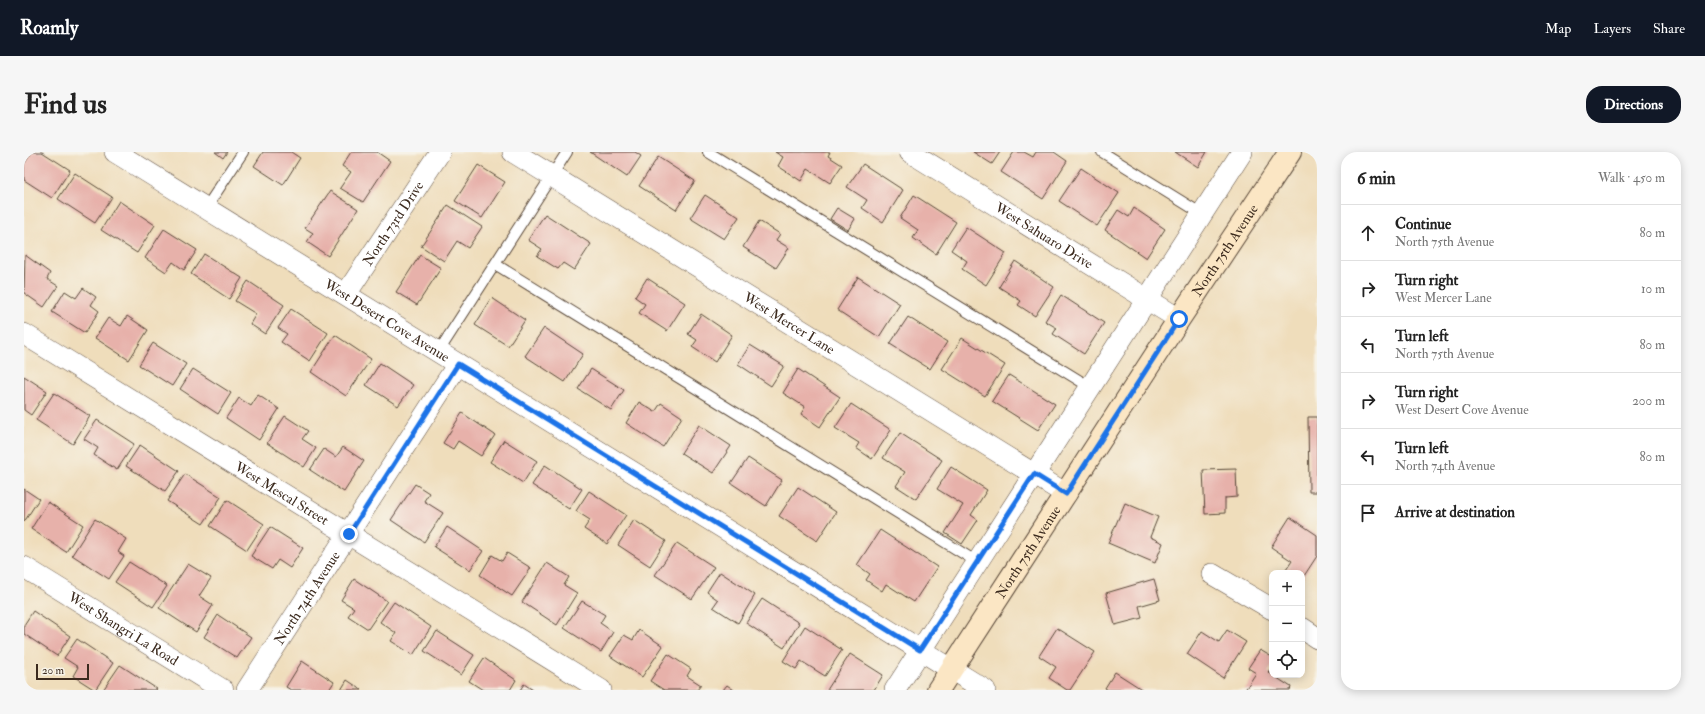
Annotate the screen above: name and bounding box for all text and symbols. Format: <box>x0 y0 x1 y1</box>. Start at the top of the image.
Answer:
text: Roamly <box>20 16 78 40</box>
text: Map <box>1545 20 1571 37</box>
text: Layers <box>1593 20 1631 37</box>
text: Share <box>1653 20 1685 37</box>
button: Directions <box>1586 86 1681 123</box>
text: Find us <box>24 87 107 122</box>
text: 6 min <box>1357 168 1396 189</box>
text: Walk · 450 m <box>1598 170 1665 186</box>
street label: North 73rd Drive <box>359 177 427 269</box>
street label: West Sahuaro Drive <box>991 198 1096 272</box>
street label: North 75th Avenue <box>1188 201 1262 299</box>
text: Continue <box>1395 215 1451 234</box>
icon: ahead <box>1357 222 1379 244</box>
text: 80 m <box>1639 225 1665 241</box>
text: North 75th Avenue <box>1395 234 1494 250</box>
text: Turn right <box>1395 271 1458 290</box>
street label: West Desert Cove Avenue <box>321 275 453 365</box>
icon: right <box>1357 278 1379 300</box>
text: 10 m <box>1641 281 1665 297</box>
street label: West Mercer Lane <box>740 288 838 358</box>
text: West Mercer Lane <box>1395 290 1492 306</box>
route start <box>1170 310 1188 328</box>
text: Turn left <box>1395 327 1449 346</box>
icon: left <box>1357 334 1379 356</box>
text: 80 m <box>1639 337 1665 353</box>
text: North 75th Avenue <box>1395 346 1494 362</box>
text: Turn right <box>1395 383 1458 402</box>
icon: right <box>1357 390 1379 412</box>
text: 200 m <box>1632 393 1665 409</box>
text: West Desert Cove Avenue <box>1395 402 1529 418</box>
text: Turn left <box>1395 439 1449 458</box>
icon: left <box>1357 446 1379 468</box>
text: 80 m <box>1639 449 1665 465</box>
street label: West Mescal Street <box>231 457 332 529</box>
text: North 74th Avenue <box>1395 458 1495 474</box>
street label: North 75th Avenue <box>992 502 1064 601</box>
icon: arrive <box>1357 502 1379 524</box>
text: Arrive at destination <box>1395 503 1515 522</box>
route end <box>340 525 358 543</box>
street label: North 74th Avenue <box>270 548 343 648</box>
map controls <box>1269 570 1305 678</box>
button: + <box>1269 570 1305 606</box>
street label: West Shangri La Road <box>65 588 182 669</box>
button: − <box>1269 606 1305 642</box>
button: locate <box>1269 642 1305 678</box>
scale bar <box>36 662 89 681</box>
text: 20 m <box>42 664 64 677</box>

